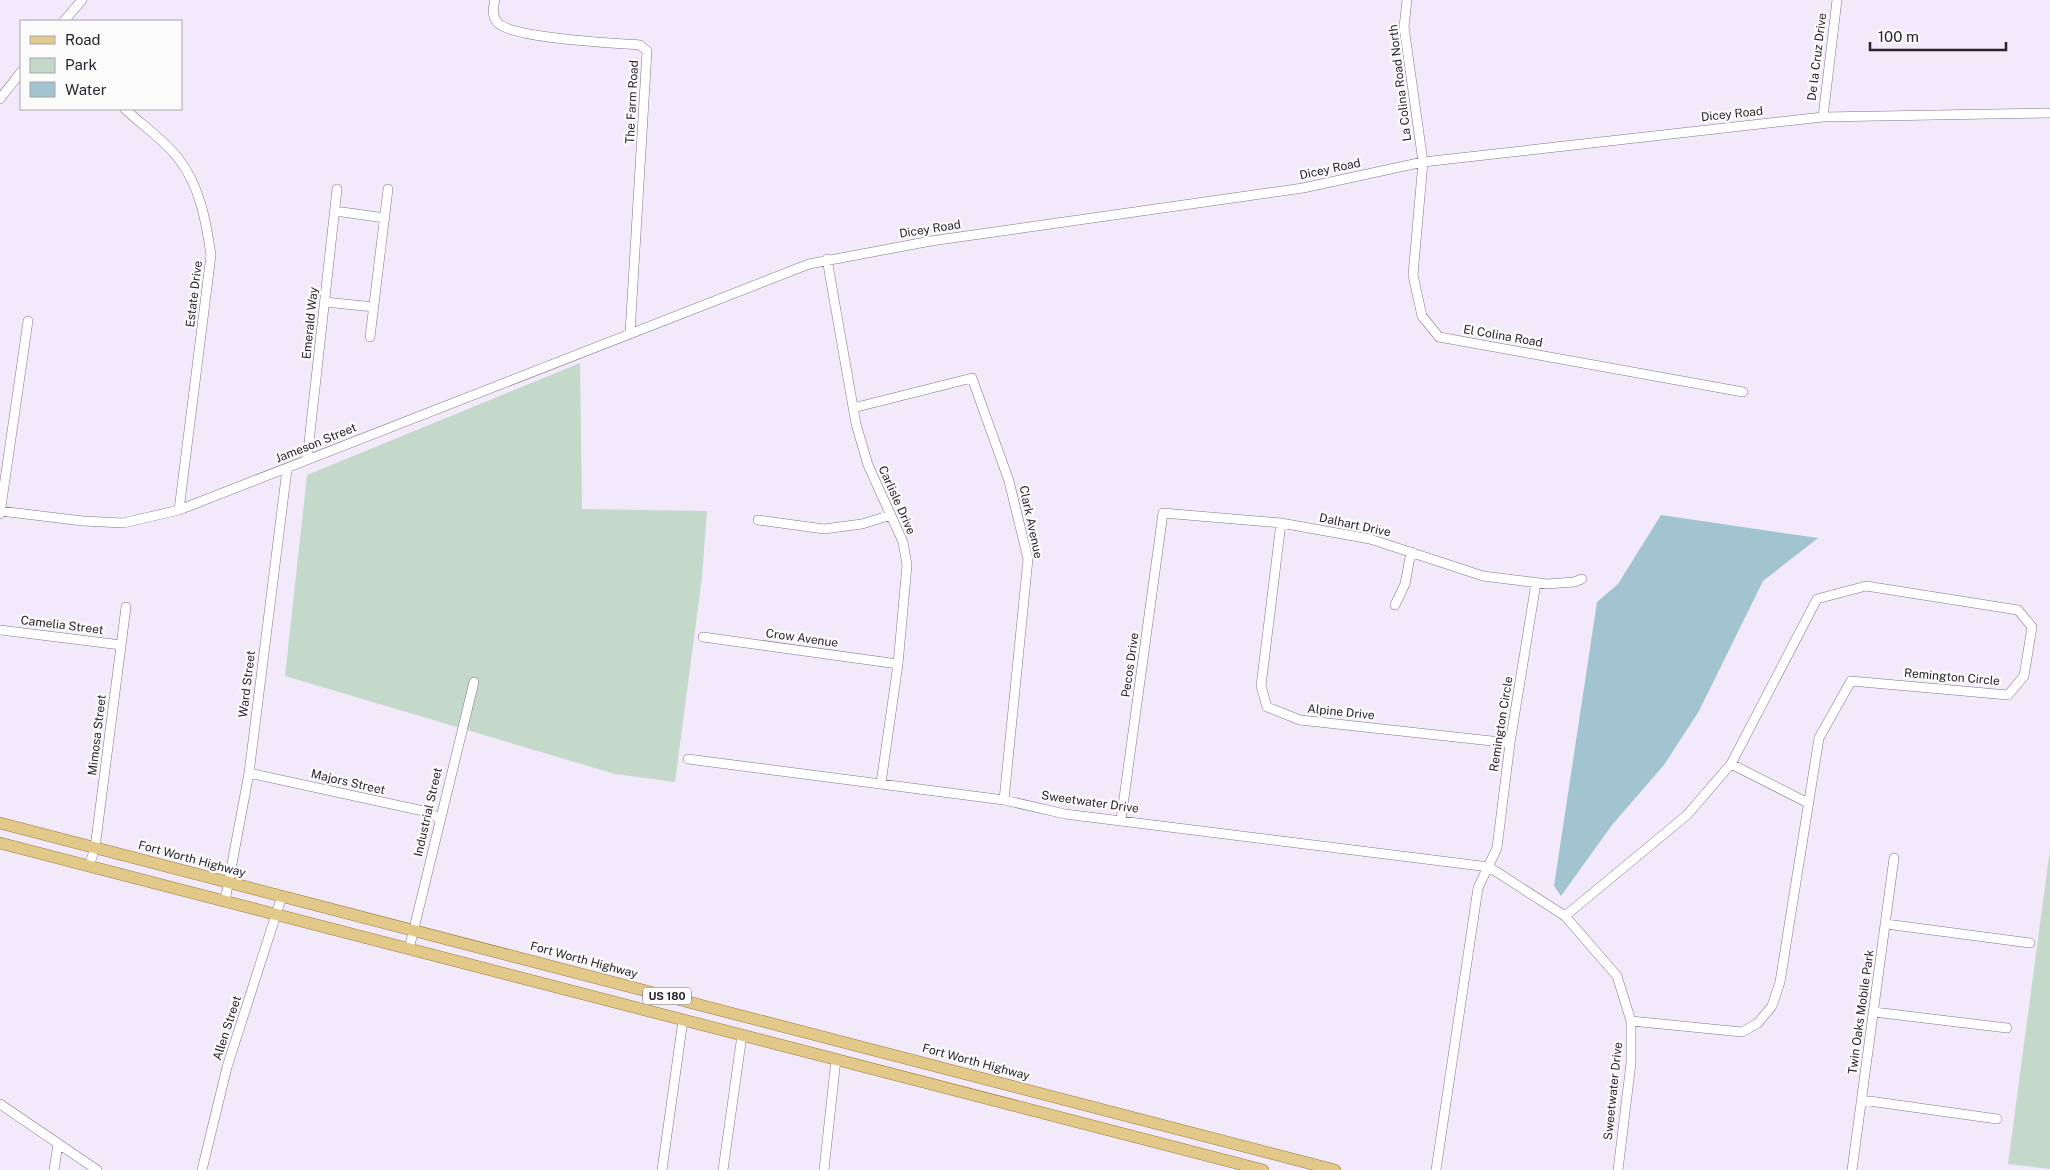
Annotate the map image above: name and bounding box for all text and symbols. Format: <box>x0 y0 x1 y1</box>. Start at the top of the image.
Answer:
street label: De la Cruz Drive <box>1805 12 1829 102</box>
legend <box>20 20 182 110</box>
scale bar <box>1870 20 2006 52</box>
street label: La Colina Road North <box>1386 24 1414 142</box>
text: 100 m <box>1878 28 1919 45</box>
text: Road <box>65 31 101 48</box>
text: Park <box>65 56 97 73</box>
street label: The Farm Road <box>623 60 641 144</box>
text: Water <box>65 81 107 98</box>
street label: Dicey Road <box>1700 104 1764 124</box>
street label: Dicey Road <box>1298 156 1362 182</box>
street label: Dicey Road <box>898 217 962 241</box>
street label: Estate Drive <box>183 260 205 328</box>
street label: Emerald Way <box>299 286 321 360</box>
street label: El Colina Road <box>1462 322 1544 350</box>
street label: Jameson Street <box>273 420 359 466</box>
street label: Carlisle Drive <box>876 463 918 537</box>
street label: Clark Avenue <box>1016 484 1046 560</box>
street label: Dalhart Drive <box>1318 511 1392 539</box>
street label: Camelia Street <box>20 613 104 637</box>
street label: Crow Avenue <box>765 626 839 650</box>
street label: Pecos Drive <box>1119 632 1141 698</box>
street label: Ward Street <box>236 649 258 718</box>
street label: Remington Circle <box>1903 666 2001 688</box>
street label: Remington Circle <box>1487 675 1515 773</box>
street label: Mimosa Street <box>85 693 109 776</box>
street label: Alpine Drive <box>1307 702 1376 723</box>
street label: Industrial Street <box>411 766 445 858</box>
street label: Majors Street <box>309 767 387 797</box>
street label: Sweetwater Drive <box>1040 788 1140 816</box>
street label: Fort Worth Highway <box>137 838 248 880</box>
street label: Fort Worth Highway <box>529 939 640 981</box>
street label: Twin Oaks Mobile Park <box>1845 948 1877 1075</box>
road number: US 180 <box>643 988 691 1004</box>
street label: Allen Street <box>210 994 244 1062</box>
street label: Fort Worth Highway <box>921 1041 1032 1083</box>
street label: Sweetwater Drive <box>1601 1041 1625 1141</box>

